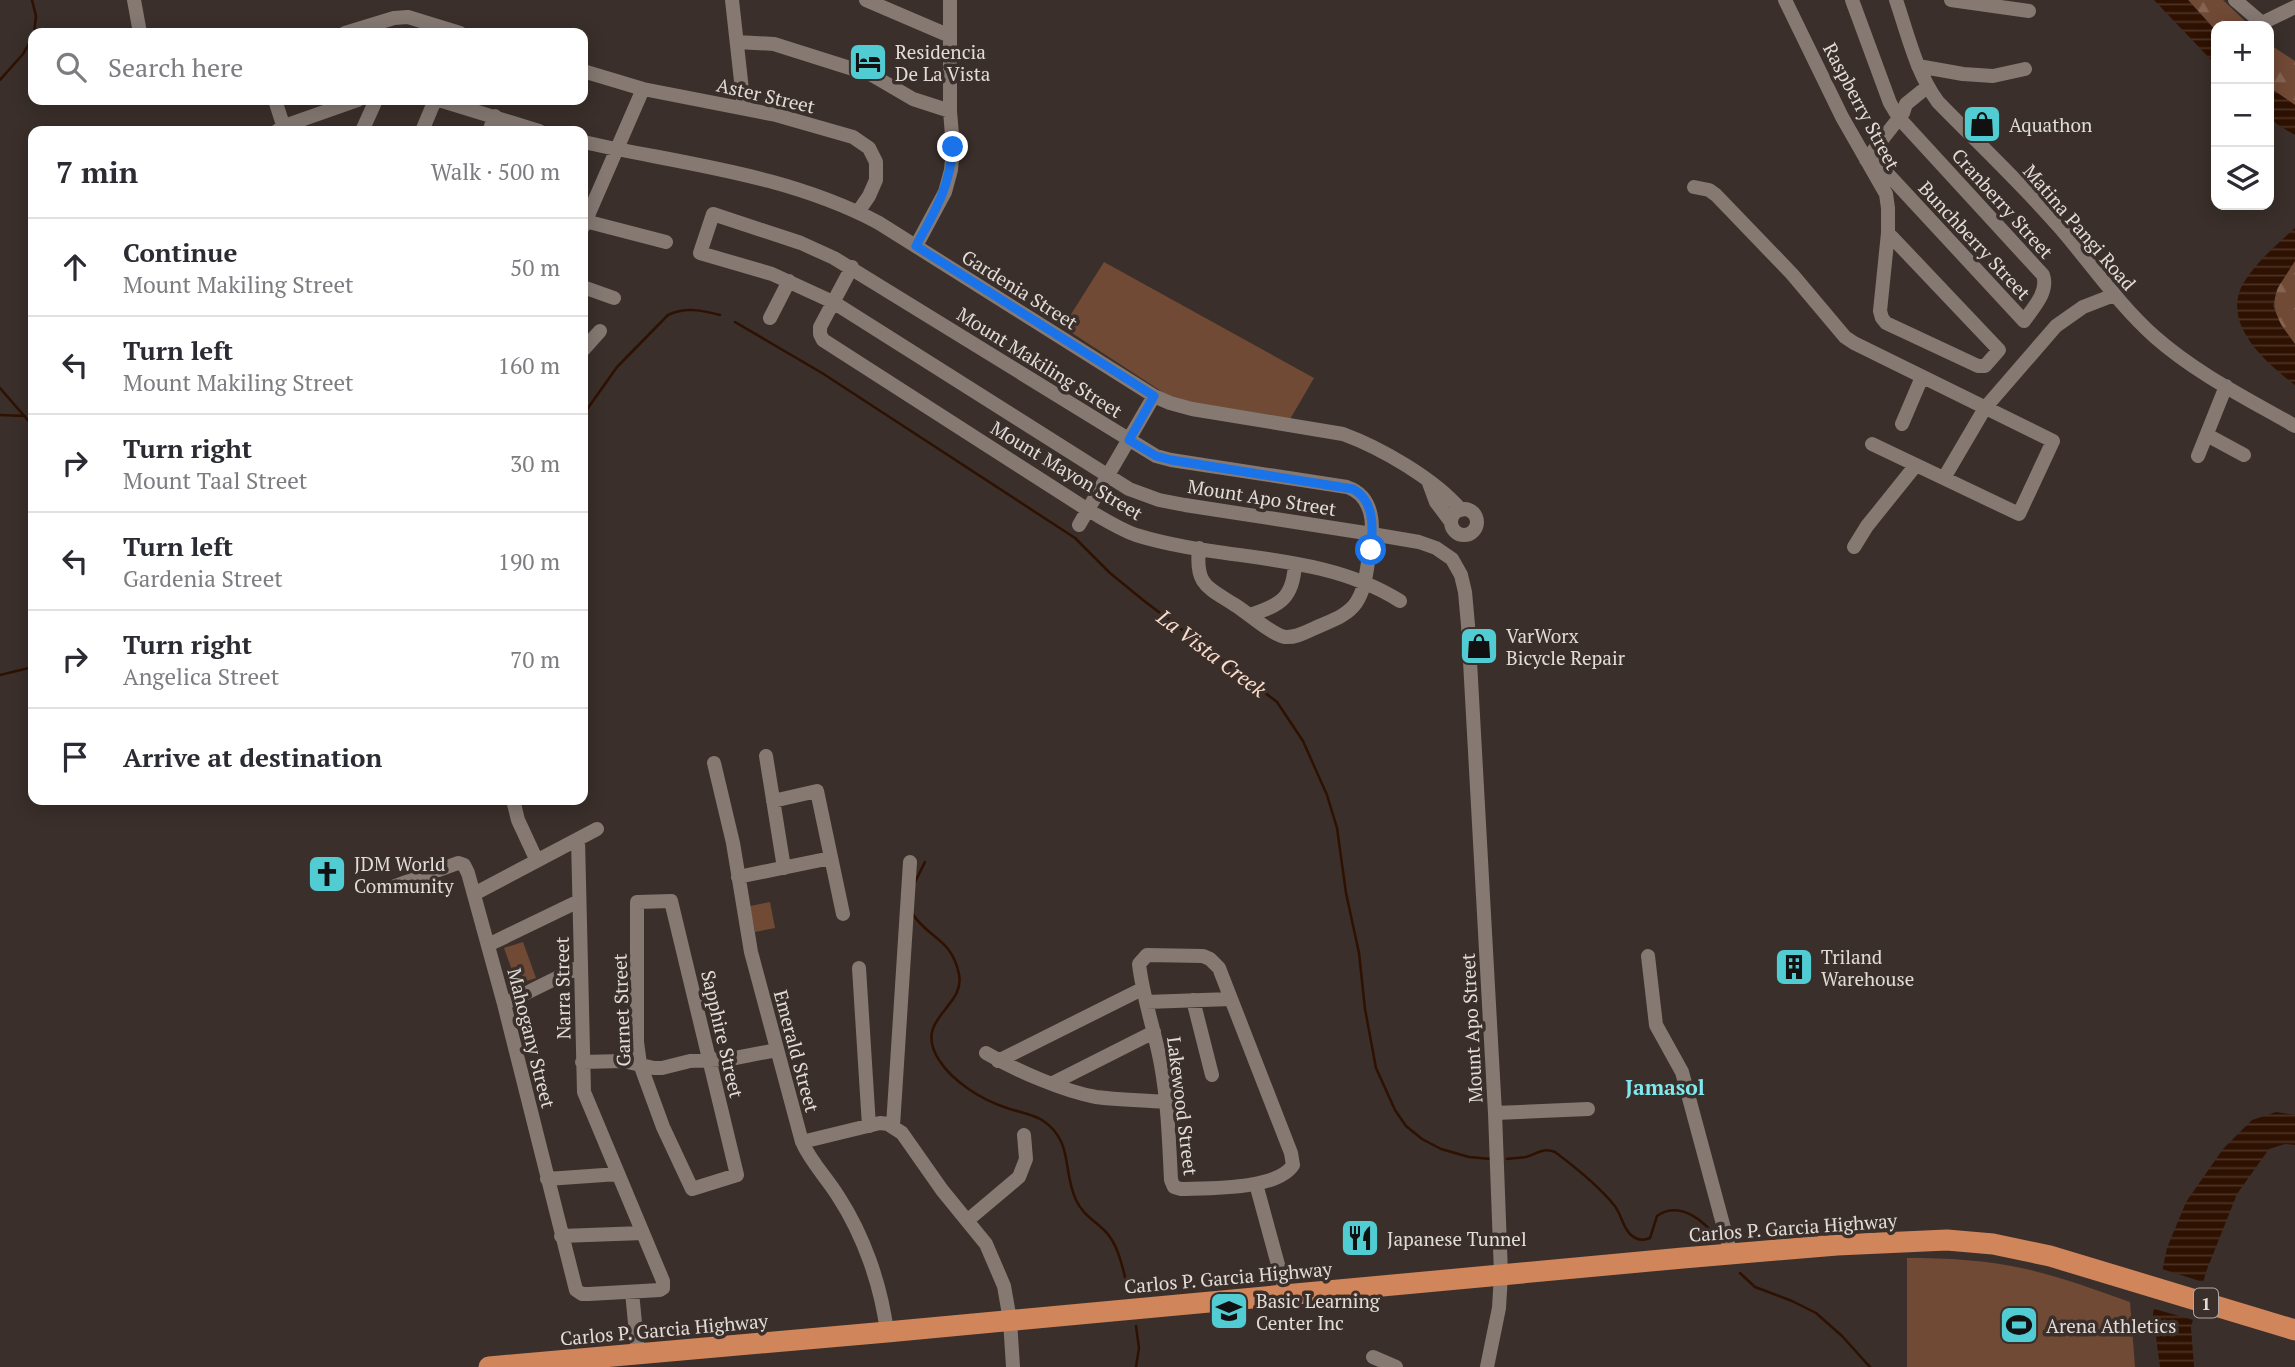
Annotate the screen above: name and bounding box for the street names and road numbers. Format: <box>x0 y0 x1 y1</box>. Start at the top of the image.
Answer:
street label: Raspberry Street <box>1818 38 1906 174</box>
street label: Aster Street <box>714 72 818 118</box>
street label: Cranberry Street <box>1947 143 2059 263</box>
street label: Matina Pangi Road <box>2018 159 2142 296</box>
street label: Bunchberry Street <box>1913 175 2037 305</box>
street label: Gardenia Street <box>957 243 1083 335</box>
street label: Mount Makiling Street <box>953 301 1127 423</box>
street label: Mount Mayon Street <box>986 415 1148 525</box>
street label: Mount Apo Street <box>1186 473 1338 521</box>
street label: Narra Street <box>549 936 575 1040</box>
street label: Mount Apo Street <box>1455 952 1487 1104</box>
street label: Garnet Street <box>607 953 635 1067</box>
street label: Mahogany Street <box>503 965 561 1111</box>
street label: Sapphire Street <box>696 968 750 1100</box>
street label: Emerald Street <box>769 987 825 1115</box>
street label: Lakewood Street <box>1162 1035 1204 1177</box>
street label: Carlos P. Garcia Highway <box>1688 1207 1898 1247</box>
street label: Carlos P. Garcia Highway <box>1123 1255 1333 1299</box>
road number: 1 <box>2194 1288 2218 1318</box>
street label: Carlos P. Garcia Highway <box>559 1307 769 1351</box>

